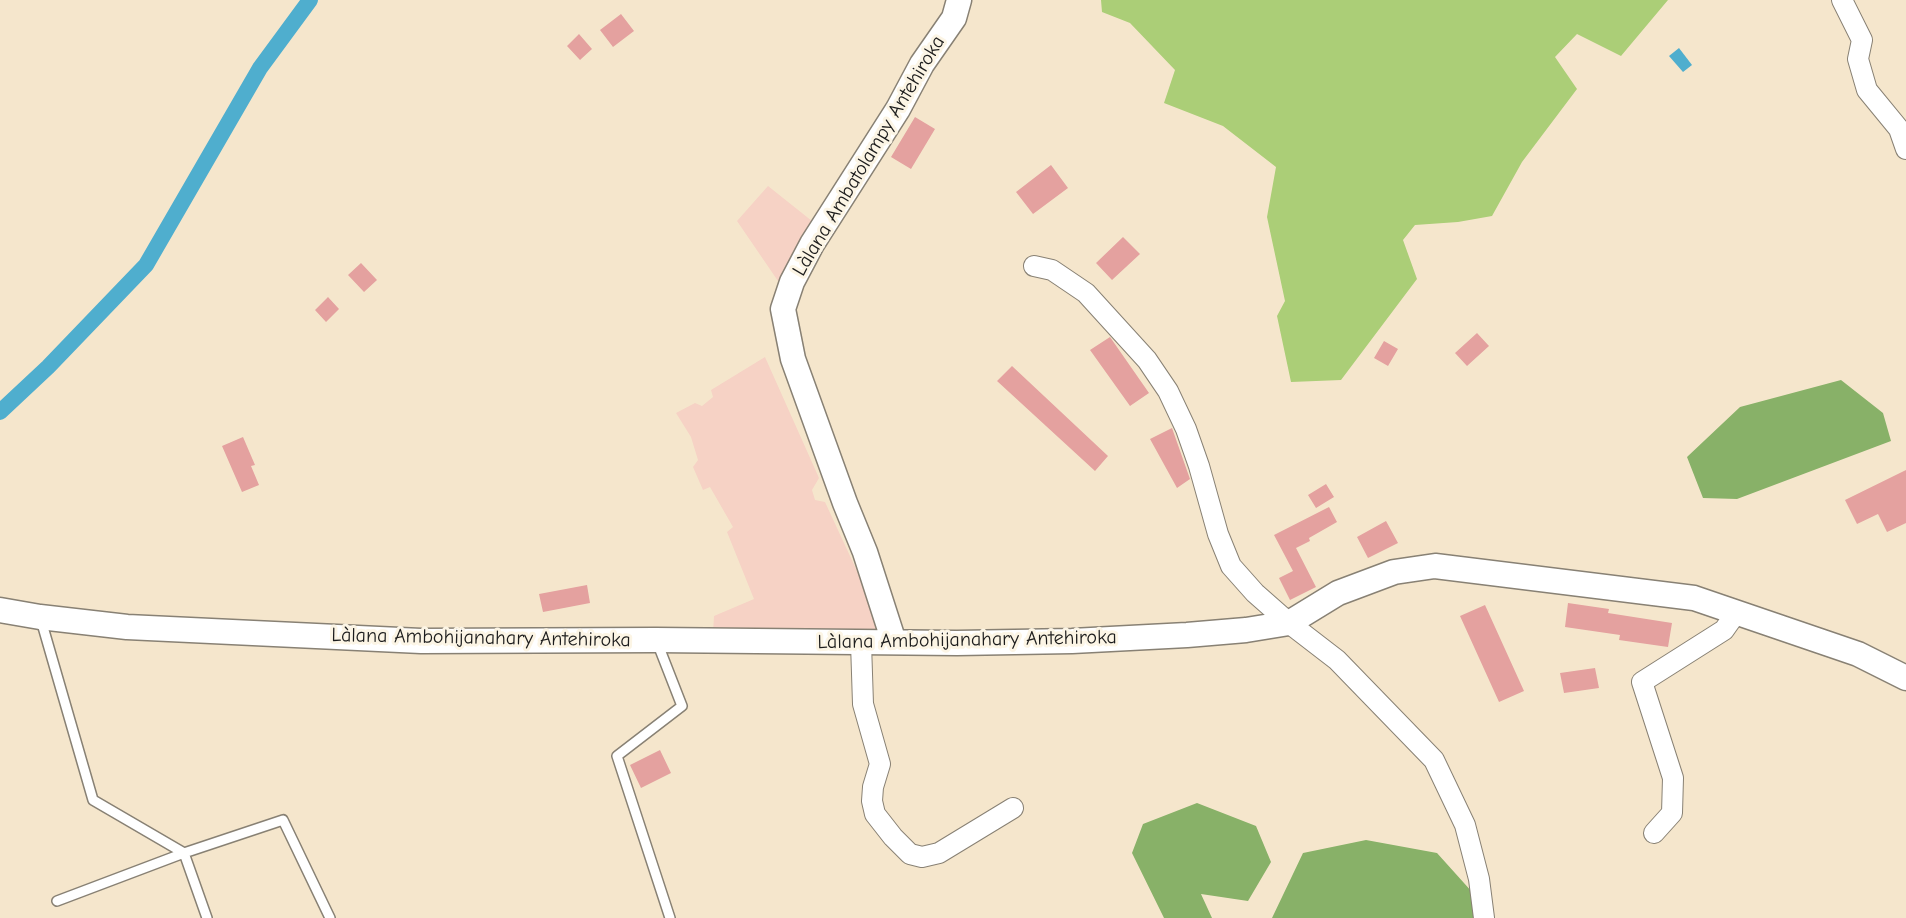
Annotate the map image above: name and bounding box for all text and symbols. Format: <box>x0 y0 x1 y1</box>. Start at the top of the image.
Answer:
street label: Làlana Ambatolampy Antehiroka <box>788 32 950 280</box>
street label: Làlana Ambohijanahary Antehiroka <box>331 623 631 653</box>
street label: Làlana Ambohijanahary Antehiroka <box>817 625 1117 655</box>

